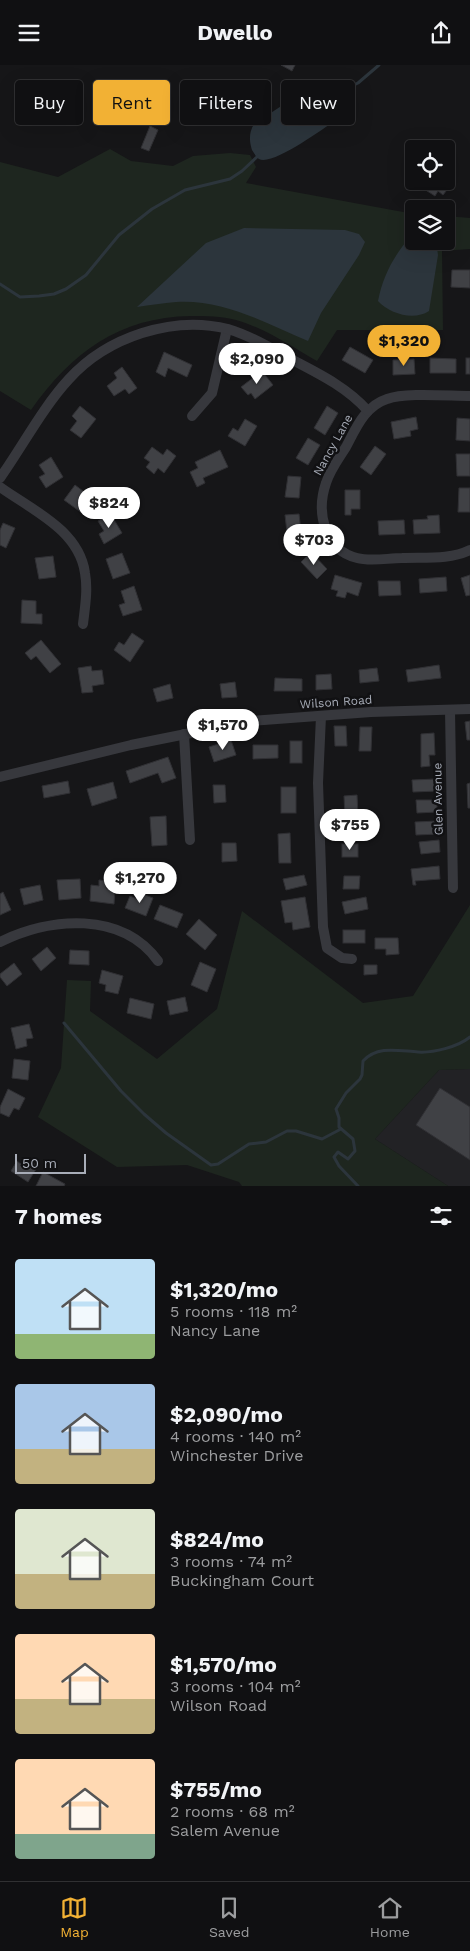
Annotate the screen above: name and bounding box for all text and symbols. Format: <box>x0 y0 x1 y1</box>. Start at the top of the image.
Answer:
icon: menu <box>15 19 43 47</box>
icon: share <box>427 19 455 47</box>
text: Dwello <box>197 20 273 45</box>
chip: Buy <box>15 80 83 125</box>
chip: Rent <box>93 80 170 125</box>
chip: Filters <box>180 80 271 125</box>
chip: New <box>281 80 355 125</box>
map controls <box>405 140 455 250</box>
button: locate <box>405 140 455 190</box>
button: layers <box>405 200 455 250</box>
pin: $1,320 <box>363 325 445 367</box>
text: $1,320 <box>378 331 430 350</box>
pin: $2,090 <box>216 343 298 385</box>
text: $2,090 <box>230 349 284 368</box>
street label: Nancy Lane <box>310 412 356 478</box>
pin: $824 <box>79 487 139 529</box>
text: $824 <box>89 493 129 512</box>
pin: $703 <box>284 523 344 566</box>
text: $703 <box>294 530 334 549</box>
street label: Wilson Road <box>299 692 373 712</box>
pin: $1,570 <box>182 709 264 751</box>
text: $1,570 <box>198 715 248 734</box>
street label: Glen Avenue <box>430 762 446 836</box>
pin: $755 <box>320 809 380 851</box>
text: $755 <box>331 815 369 834</box>
pin: $1,270 <box>99 861 181 904</box>
text: $1,270 <box>115 868 165 887</box>
scale bar <box>15 1151 86 1174</box>
text: 50 m <box>22 1155 57 1171</box>
icon: filters <box>427 1202 455 1230</box>
text: 7 homes <box>15 1204 102 1229</box>
text: $1,320/mo <box>170 1277 278 1302</box>
icon: home <box>55 1279 115 1339</box>
text: 5 rooms · 118 m² <box>170 1302 297 1321</box>
text: Nancy Lane <box>170 1321 260 1340</box>
text: $2,090/mo <box>170 1402 283 1427</box>
icon: home <box>55 1404 115 1464</box>
text: 4 rooms · 140 m² <box>170 1427 301 1446</box>
text: Winchester Drive <box>170 1446 303 1465</box>
text: $824/mo <box>170 1527 264 1552</box>
icon: home <box>55 1529 115 1589</box>
text: 3 rooms · 74 m² <box>170 1552 292 1571</box>
text: Buckingham Court <box>170 1571 314 1590</box>
text: $1,570/mo <box>170 1652 277 1677</box>
icon: home <box>55 1654 115 1714</box>
text: 3 rooms · 104 m² <box>170 1677 301 1696</box>
text: Wilson Road <box>170 1696 267 1715</box>
text: $755/mo <box>170 1777 262 1802</box>
icon: home <box>55 1779 115 1839</box>
text: 2 rooms · 68 m² <box>170 1802 295 1821</box>
text: Salem Avenue <box>170 1821 280 1840</box>
tab: Map <box>60 1894 89 1940</box>
tab: Saved <box>209 1894 250 1940</box>
tab: Home <box>370 1894 410 1940</box>

